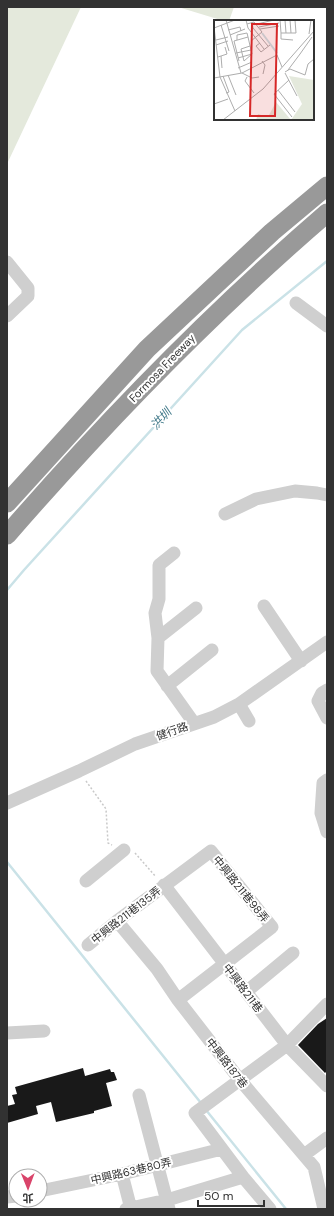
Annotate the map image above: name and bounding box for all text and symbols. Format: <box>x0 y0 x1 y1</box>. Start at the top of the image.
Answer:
inset map <box>214 20 314 120</box>
street label: Formosa Freeway <box>126 331 198 405</box>
water label: 洪圳 <box>147 403 176 433</box>
street label: 健行路 <box>154 719 190 743</box>
street label: 中興路211巷98弄 <box>210 853 272 925</box>
street label: 中興路211巷135弄 <box>88 883 164 947</box>
street label: 中興路211巷 <box>220 961 266 1015</box>
street label: 中興路187巷 <box>203 1035 251 1091</box>
street label: 中興路63巷80弄 <box>89 1155 173 1187</box>
north arrow <box>8 1168 48 1208</box>
scale bar <box>198 1182 264 1208</box>
text: 50 m <box>204 1188 233 1204</box>
text: 北 <box>23 1191 34 1205</box>

